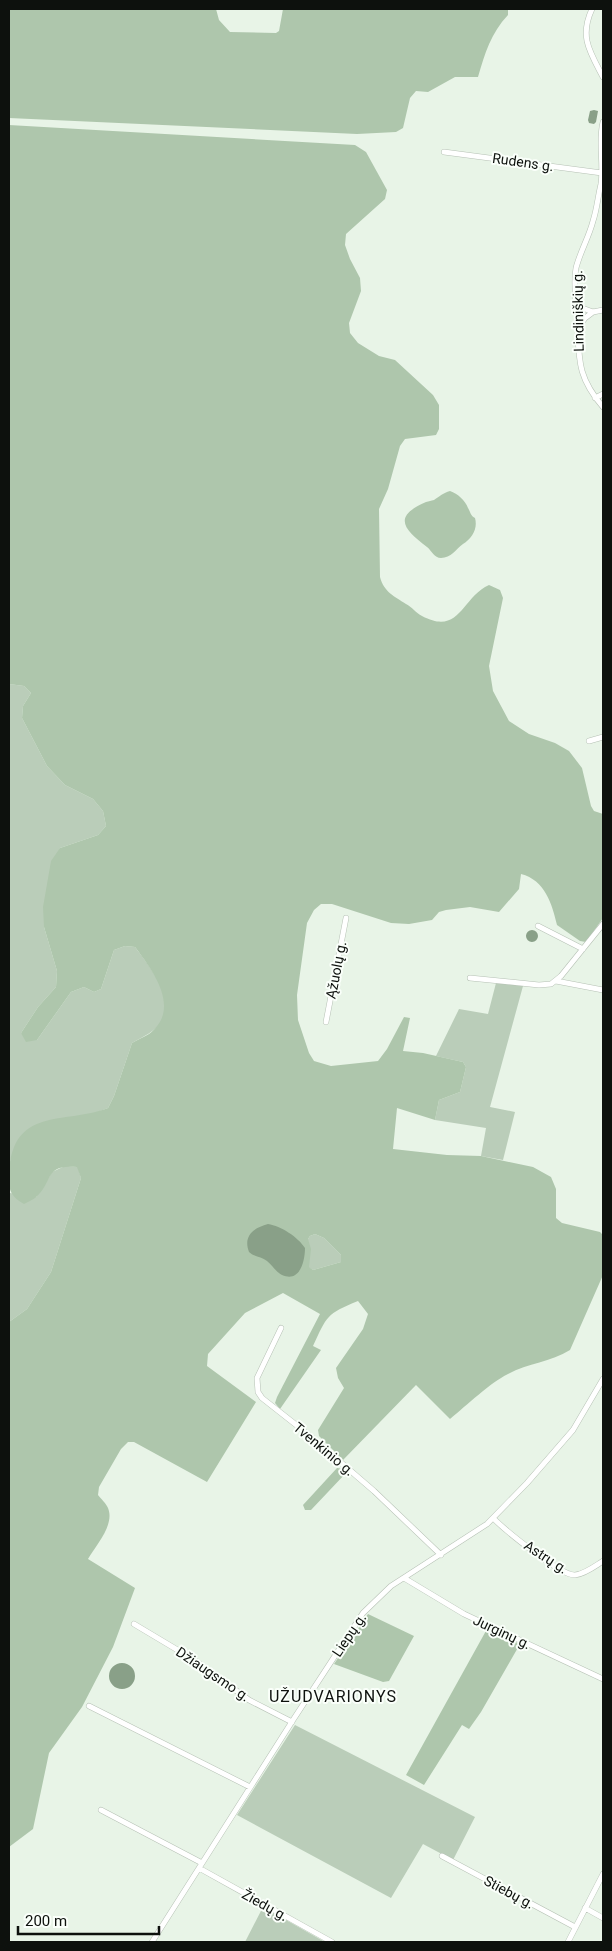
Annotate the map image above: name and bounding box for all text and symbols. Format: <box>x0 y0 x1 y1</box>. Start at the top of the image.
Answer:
street label: Rudens g. <box>491 150 555 174</box>
street label: Lindiniškių g. <box>569 270 587 352</box>
street label: Ąžuolų g. <box>323 940 349 1000</box>
street label: Tvenkinio g. <box>290 1419 358 1479</box>
street label: Astrų g. <box>521 1537 571 1577</box>
street label: Liepų g. <box>329 1610 369 1660</box>
street label: Jurginų g. <box>471 1612 533 1652</box>
street label: Džiaugsmo g. <box>173 1644 253 1704</box>
district label: UŽUDVARIONYS <box>269 1687 397 1706</box>
street label: Stiebų g. <box>481 1872 537 1912</box>
street label: Žiedų g. <box>239 1885 291 1924</box>
scale bar <box>18 1904 159 1936</box>
text: 200 m <box>25 1912 67 1930</box>

